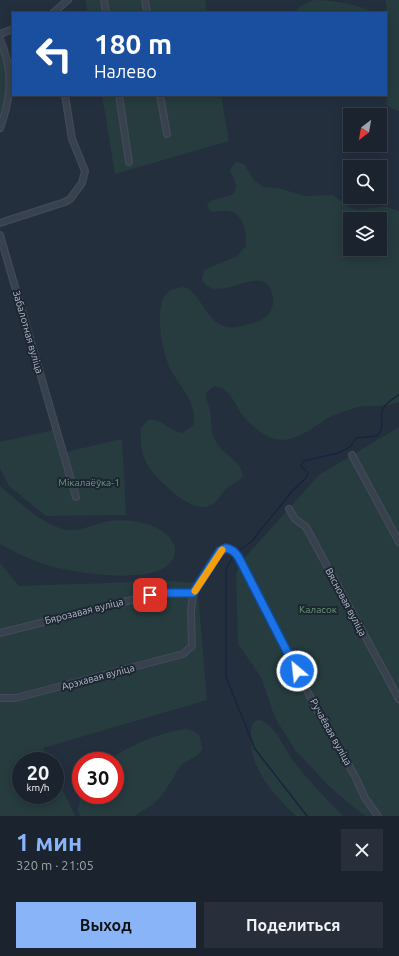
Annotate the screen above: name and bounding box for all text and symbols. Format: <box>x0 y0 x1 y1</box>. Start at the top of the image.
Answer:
icon: left <box>28 28 80 80</box>
text: 180 m <box>94 28 172 59</box>
text: Налево <box>94 61 157 81</box>
north arrow <box>343 108 387 152</box>
map controls <box>343 108 387 256</box>
button: search <box>343 160 387 204</box>
button: layers <box>343 212 387 256</box>
street label: Забалотная вуліца <box>11 289 45 375</box>
park label: Мікалаёўка-1 <box>58 477 120 488</box>
street label: Вясновая вуліца <box>323 566 369 638</box>
pin <box>133 578 167 612</box>
icon: arrive <box>139 584 161 606</box>
street label: Бярозавая вуліца <box>43 596 125 626</box>
park label: Каласок <box>299 604 337 615</box>
position arrow <box>276 650 318 692</box>
street label: Арэхавая вуліца <box>60 662 136 692</box>
street label: Ручаёвая вуліца <box>308 697 354 767</box>
speed limit sign: 30 <box>72 752 124 804</box>
text: 20 <box>27 761 49 784</box>
text: km/h <box>26 782 50 793</box>
text: 1 мин <box>16 829 82 856</box>
button: close <box>341 829 383 871</box>
text: 320 m · 21:05 <box>16 858 94 872</box>
button: Выход <box>16 902 196 948</box>
button: Поделиться <box>204 902 383 948</box>

